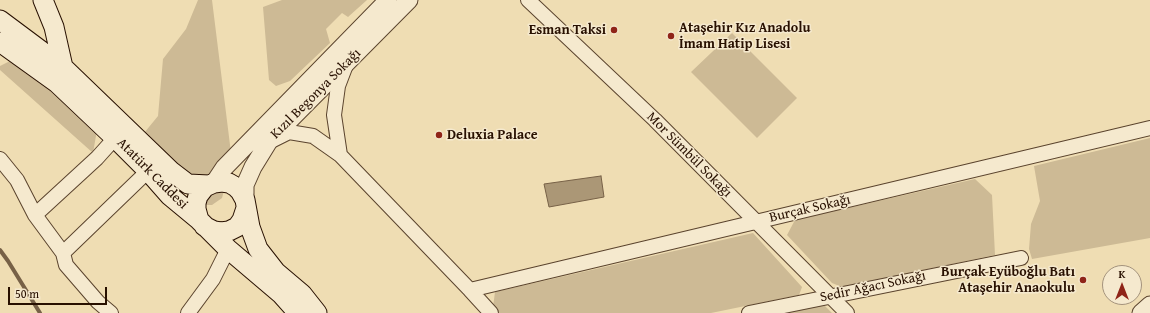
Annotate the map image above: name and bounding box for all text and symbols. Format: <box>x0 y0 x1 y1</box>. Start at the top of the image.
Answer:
place label: Ataşehir Kız Anadolu İmam Hatip Lisesi <box>679 20 811 52</box>
place label: Esman Taksi <box>529 22 606 38</box>
marker: Esman Taksi <box>609 25 619 35</box>
marker: Ataşehir Kız Anadolu İmam Hatip Lisesi <box>666 31 676 41</box>
street label: Kızıl Begonya Sokağı <box>267 45 365 143</box>
street label: Mor Sümbül Sokağı <box>643 109 735 201</box>
place label: Deluxia Palace <box>447 127 538 143</box>
marker: Deluxia Palace <box>434 130 444 140</box>
street label: Atatürk Caddesi <box>113 135 191 213</box>
street label: Burçak Sokağı <box>768 191 852 227</box>
place label: Burçak Eyüboğlu Batı Ataşehir Anaokulu <box>941 264 1075 296</box>
north arrow <box>1102 265 1142 305</box>
text: K <box>1119 266 1125 282</box>
street label: Sedir Ağacı Sokağı <box>819 268 927 306</box>
marker: Burçak Eyüboğlu Batı Ataşehir Anaokulu <box>1078 275 1088 285</box>
scale bar <box>10 279 109 305</box>
text: 50 m <box>15 285 39 302</box>

